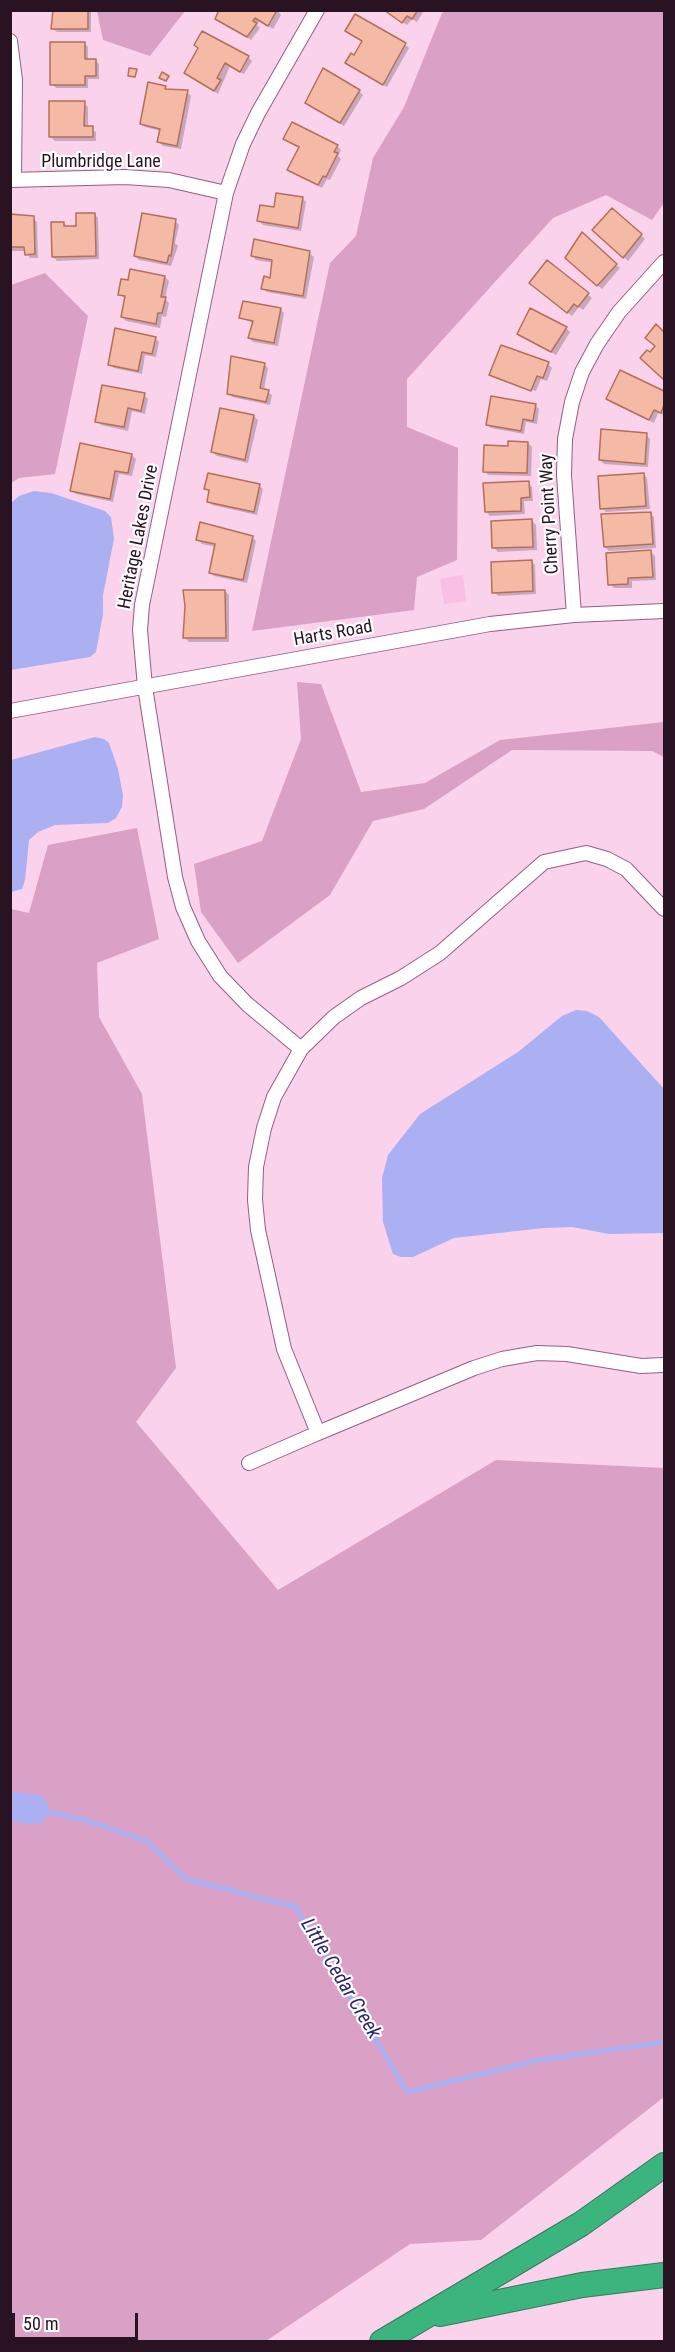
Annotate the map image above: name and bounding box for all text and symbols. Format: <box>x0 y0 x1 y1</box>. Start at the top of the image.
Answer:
street label: Plumbridge Lane <box>41 151 161 173</box>
street label: Cherry Point Way <box>536 453 564 575</box>
street label: Heritage Lakes Drive <box>114 463 164 611</box>
street label: Harts Road <box>292 616 374 652</box>
water label: Little Cedar Creek <box>295 1914 385 2044</box>
scale bar <box>15 2301 141 2339</box>
text: 50 m <box>23 2313 58 2334</box>

